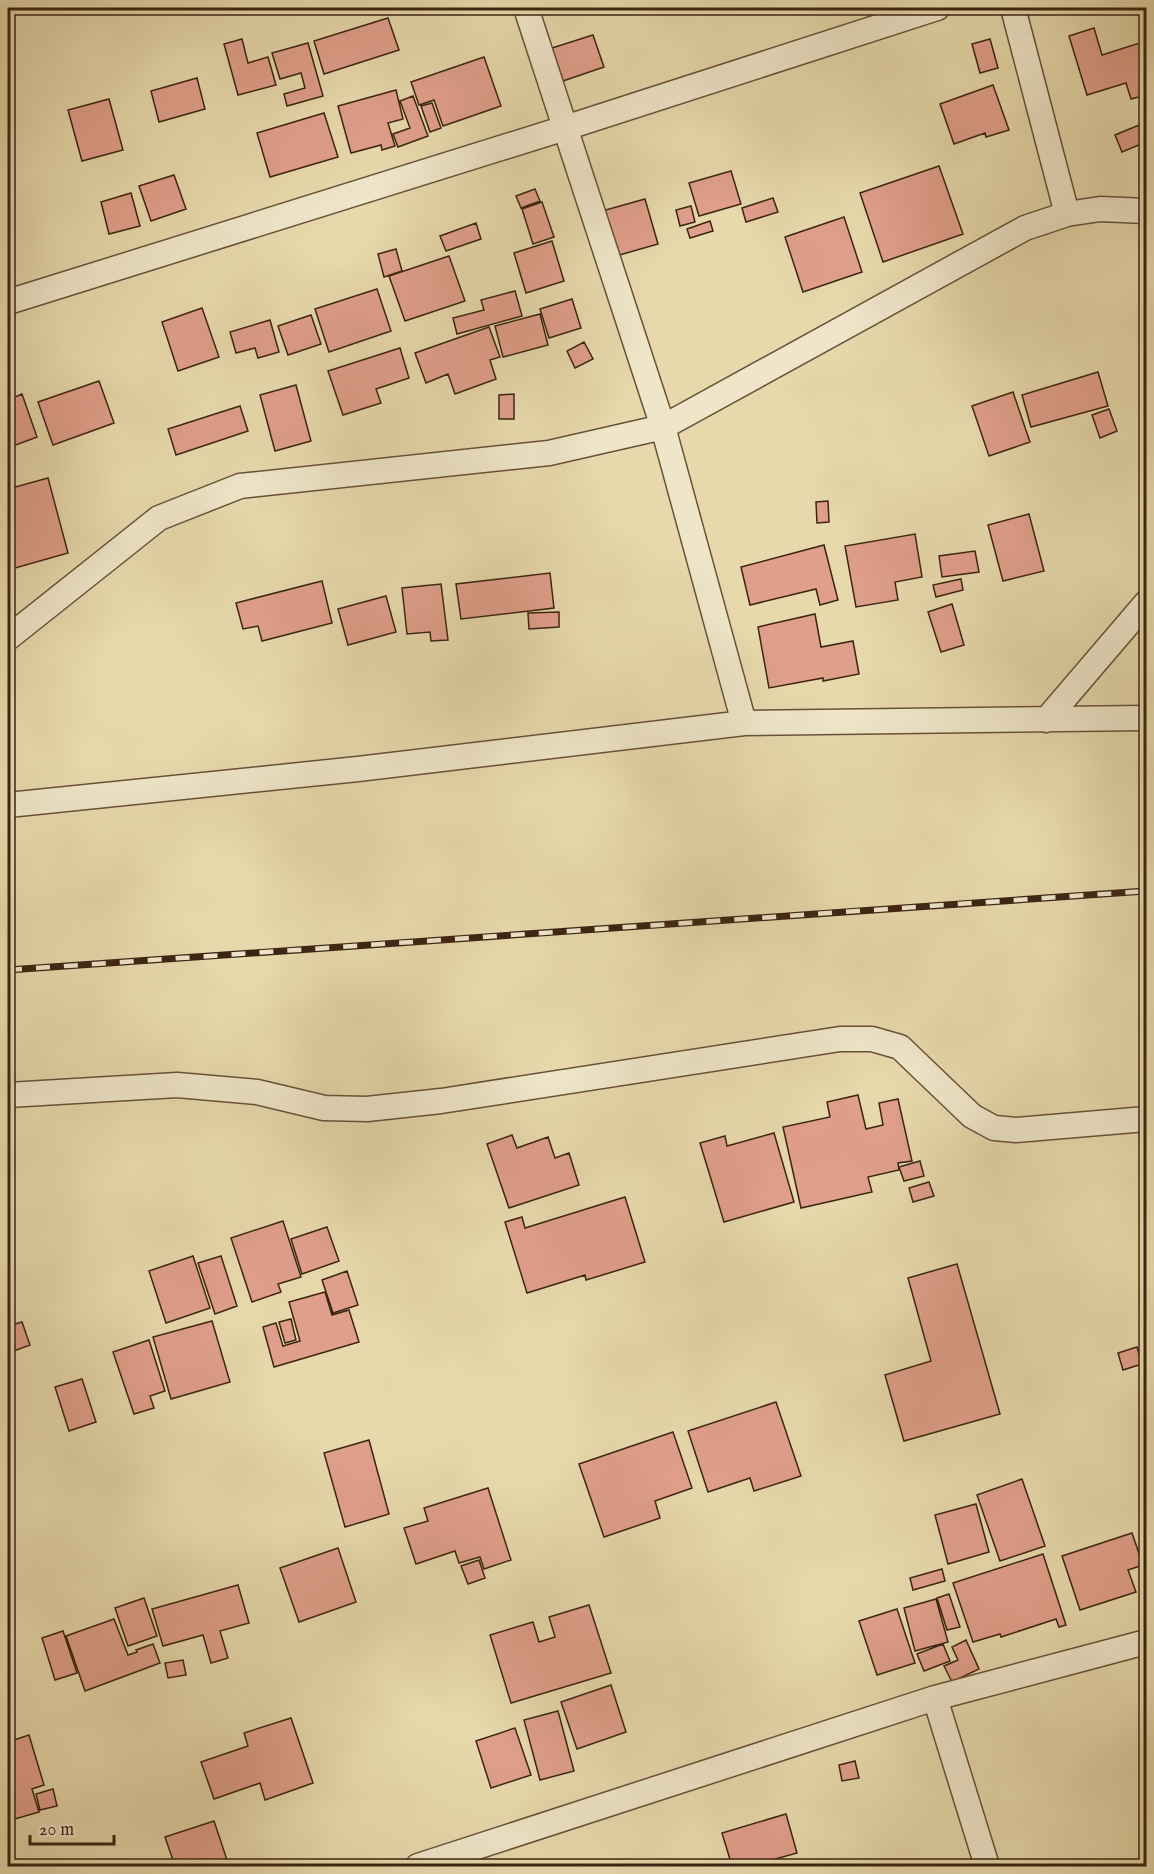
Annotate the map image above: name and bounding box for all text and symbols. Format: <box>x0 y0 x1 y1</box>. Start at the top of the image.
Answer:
scale bar <box>30 1808 114 1846</box>
text: 20 m <box>39 1819 74 1842</box>

